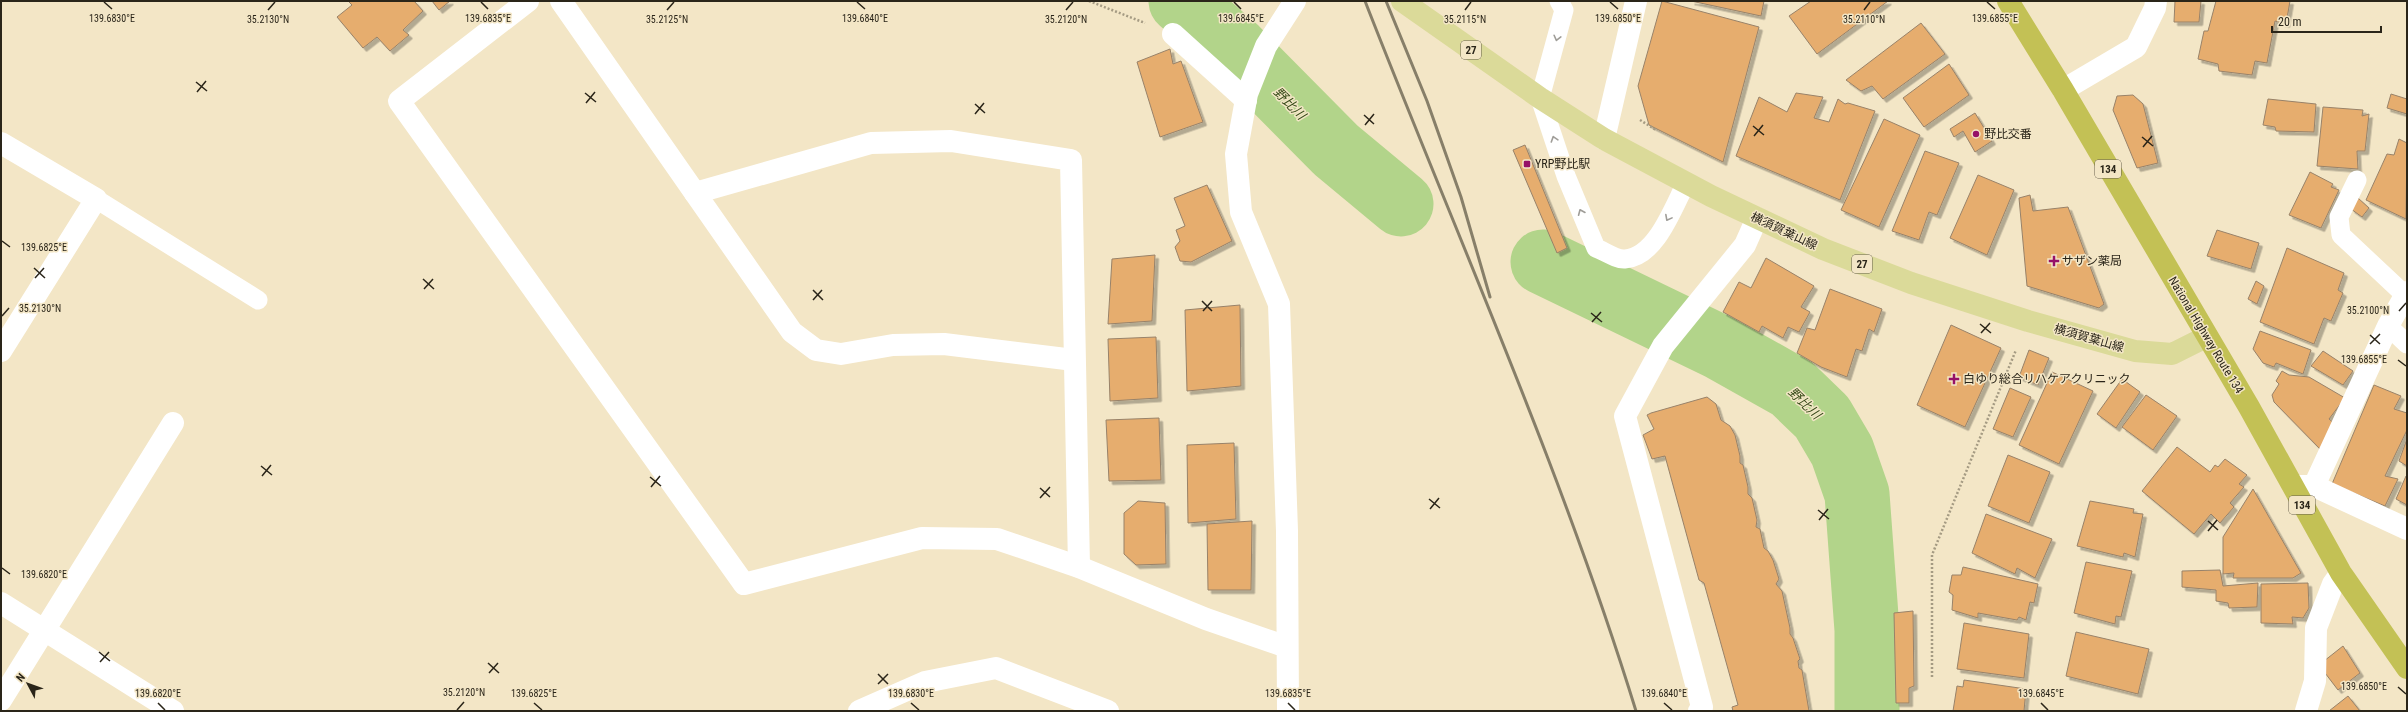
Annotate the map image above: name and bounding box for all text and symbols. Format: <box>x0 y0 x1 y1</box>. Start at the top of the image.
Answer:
scale bar <box>2272 8 2381 34</box>
text: 139.6830°E <box>89 13 135 24</box>
text: 139.6835°E <box>465 13 511 24</box>
text: 139.6840°E <box>842 13 888 24</box>
text: 139.6845°E <box>1218 13 1264 24</box>
text: 139.6850°E <box>1595 13 1641 24</box>
text: 139.6855°E <box>1972 13 2018 24</box>
text: 35.2130°N <box>247 14 289 25</box>
text: 35.2125°N <box>646 14 688 25</box>
text: 35.2120°N <box>1045 14 1087 25</box>
text: 35.2115°N <box>1444 14 1486 25</box>
text: 35.2110°N <box>1843 14 1885 25</box>
text: 20 m <box>2278 15 2302 29</box>
one-way arrow <box>1553 34 1562 41</box>
road number: 27 <box>1461 41 1481 59</box>
water label: 野比川 <box>1271 84 1310 124</box>
place label: 野比交番 <box>1984 127 2032 141</box>
marker: 野比交番 <box>1971 129 1981 139</box>
one-way arrow <box>1550 135 1559 142</box>
place label: YRP野比駅 <box>1535 157 1590 171</box>
marker: YRP野比駅 <box>1522 159 1532 169</box>
road number: 134 <box>2095 160 2121 178</box>
one-way arrow <box>1578 208 1586 216</box>
street label: 横須賀葉山線 <box>1748 209 1820 253</box>
one-way arrow <box>1665 213 1673 221</box>
text: 139.6825°E <box>21 242 67 253</box>
place label: サザン薬局 <box>2062 254 2122 268</box>
road number: 27 <box>1852 255 1872 273</box>
marker: サザン薬局 <box>2049 256 2059 266</box>
street label: National Highway Route 134 <box>2166 274 2246 396</box>
text: 35.2130°N <box>19 303 61 314</box>
text: 35.2100°N <box>2347 305 2389 316</box>
street label: 横須賀葉山線 <box>2052 321 2126 355</box>
text: 139.6855°E <box>2341 354 2387 365</box>
place label: 白ゆり総合リハケアクリニック <box>1963 372 2130 386</box>
marker: 白ゆり総合リハケアクリニック <box>1948 373 1960 385</box>
water label: 野比川 <box>1785 384 1825 424</box>
road number: 134 <box>2289 496 2315 514</box>
text: 139.6820°E <box>21 569 67 580</box>
north arrow <box>8 664 48 704</box>
text: N <box>14 671 28 685</box>
text: 139.6850°E <box>2341 681 2387 692</box>
text: 35.2120°N <box>443 687 485 698</box>
text: 139.6820°E <box>135 688 181 699</box>
text: 139.6825°E <box>511 688 557 699</box>
text: 139.6830°E <box>888 688 934 699</box>
text: 139.6835°E <box>1265 688 1311 699</box>
text: 139.6840°E <box>1641 688 1687 699</box>
text: 139.6845°E <box>2018 688 2064 699</box>

